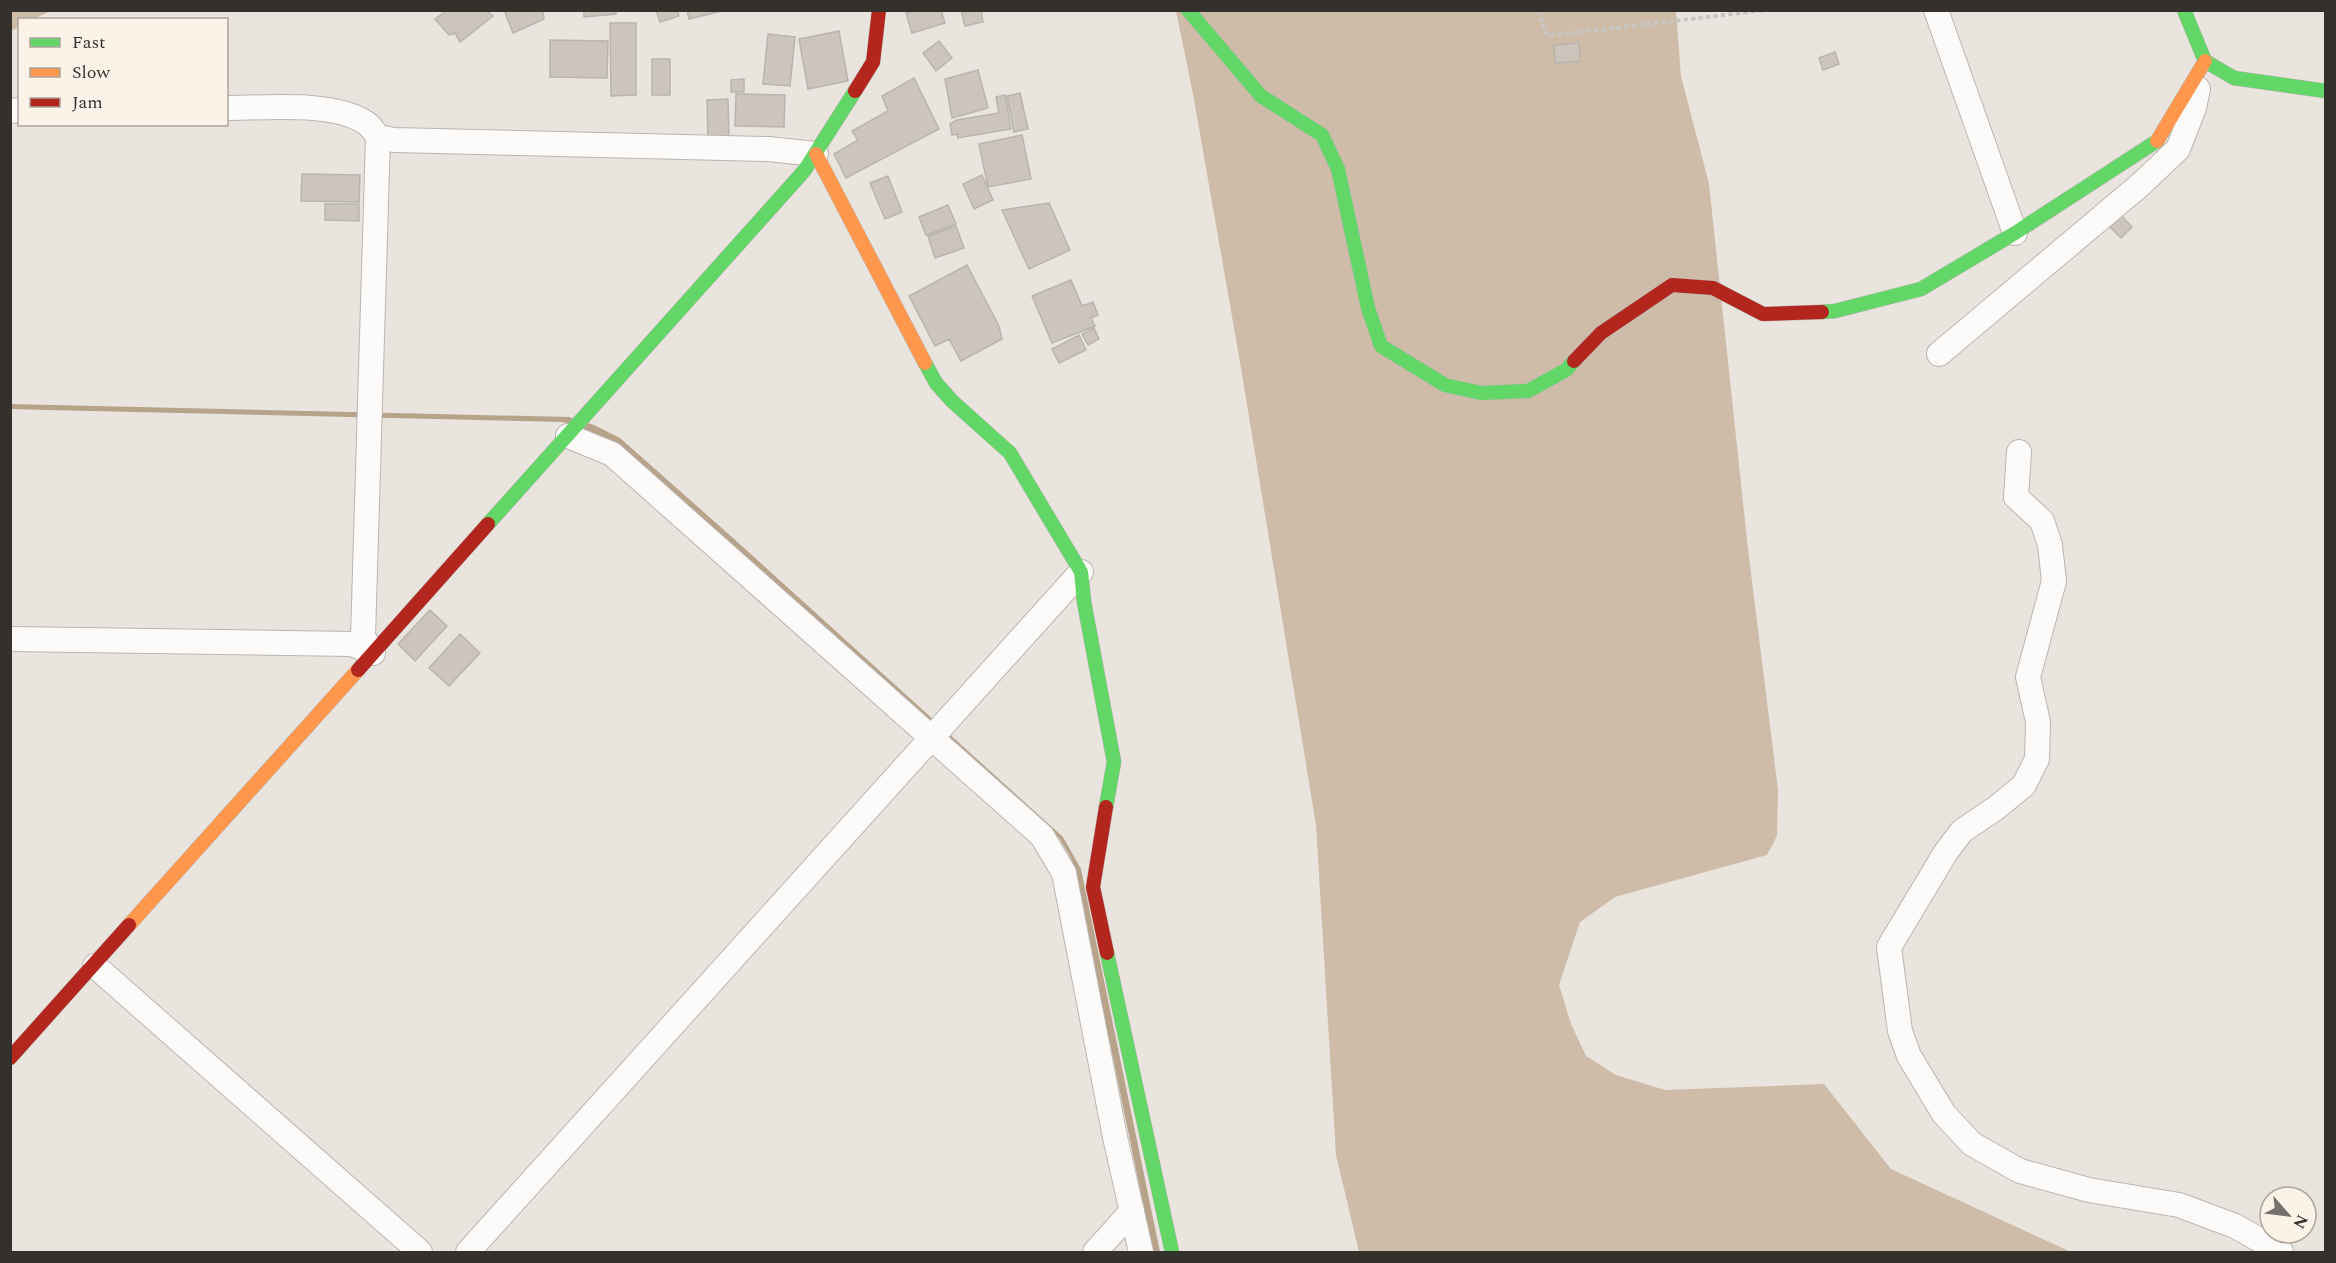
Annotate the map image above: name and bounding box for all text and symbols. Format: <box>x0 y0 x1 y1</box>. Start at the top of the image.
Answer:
legend <box>18 18 228 126</box>
text: Fast <box>72 29 105 56</box>
text: Slow <box>72 59 111 86</box>
text: Jam <box>72 89 103 116</box>
north arrow <box>2258 1185 2318 1245</box>
text: N <box>2287 1210 2314 1233</box>

